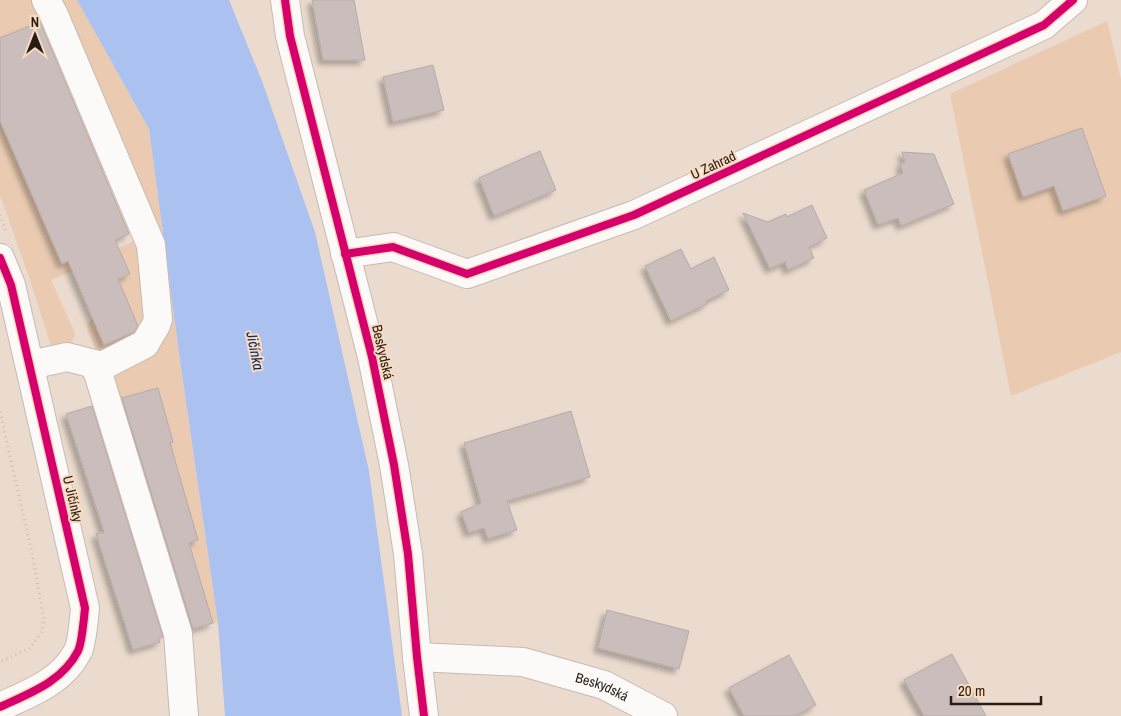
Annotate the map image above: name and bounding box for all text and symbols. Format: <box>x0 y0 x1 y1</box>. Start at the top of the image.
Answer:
north arrow <box>10 10 60 60</box>
text: N <box>31 13 39 31</box>
street label: U Zahrad <box>688 147 738 183</box>
street label: Beskydská <box>368 323 398 382</box>
water label: Jičínka <box>241 329 270 372</box>
street label: U Jičínky <box>59 474 87 524</box>
street label: Beskydská <box>574 668 632 706</box>
scale bar <box>951 674 1041 706</box>
text: 20 m <box>958 680 985 701</box>

